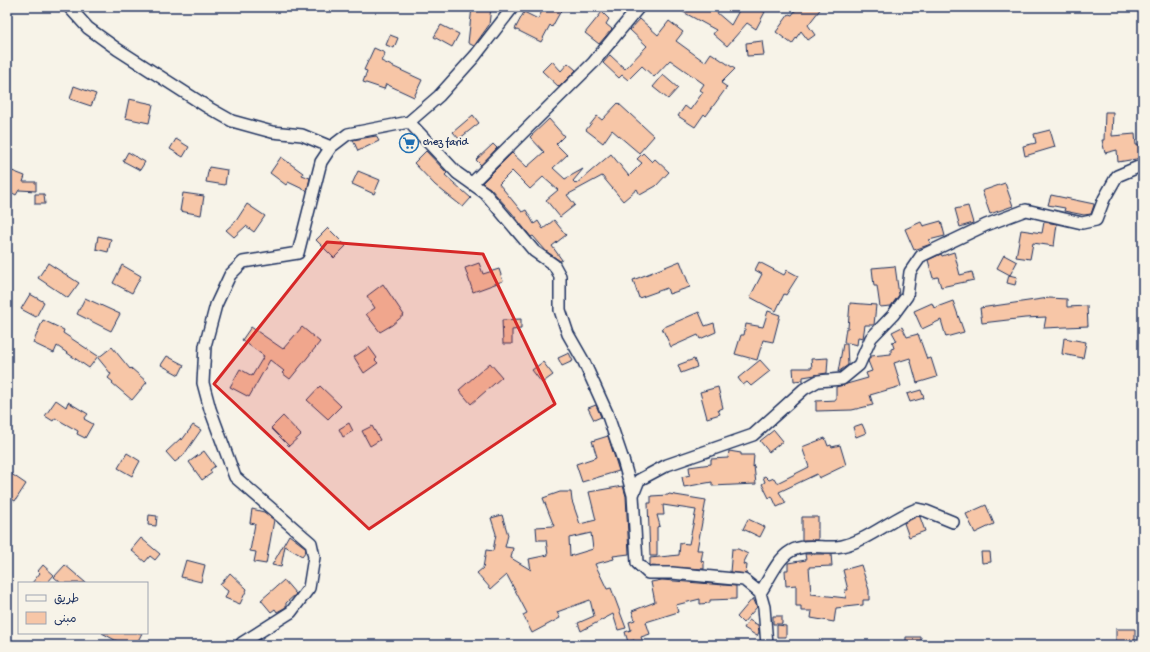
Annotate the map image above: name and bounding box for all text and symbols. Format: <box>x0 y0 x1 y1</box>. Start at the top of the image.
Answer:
supermarket icon: chez farid <box>398 132 420 154</box>
place label: chez farid <box>423 136 470 149</box>
legend <box>18 582 148 634</box>
text: طريق <box>54 593 79 607</box>
text: مبنى <box>54 613 77 627</box>

